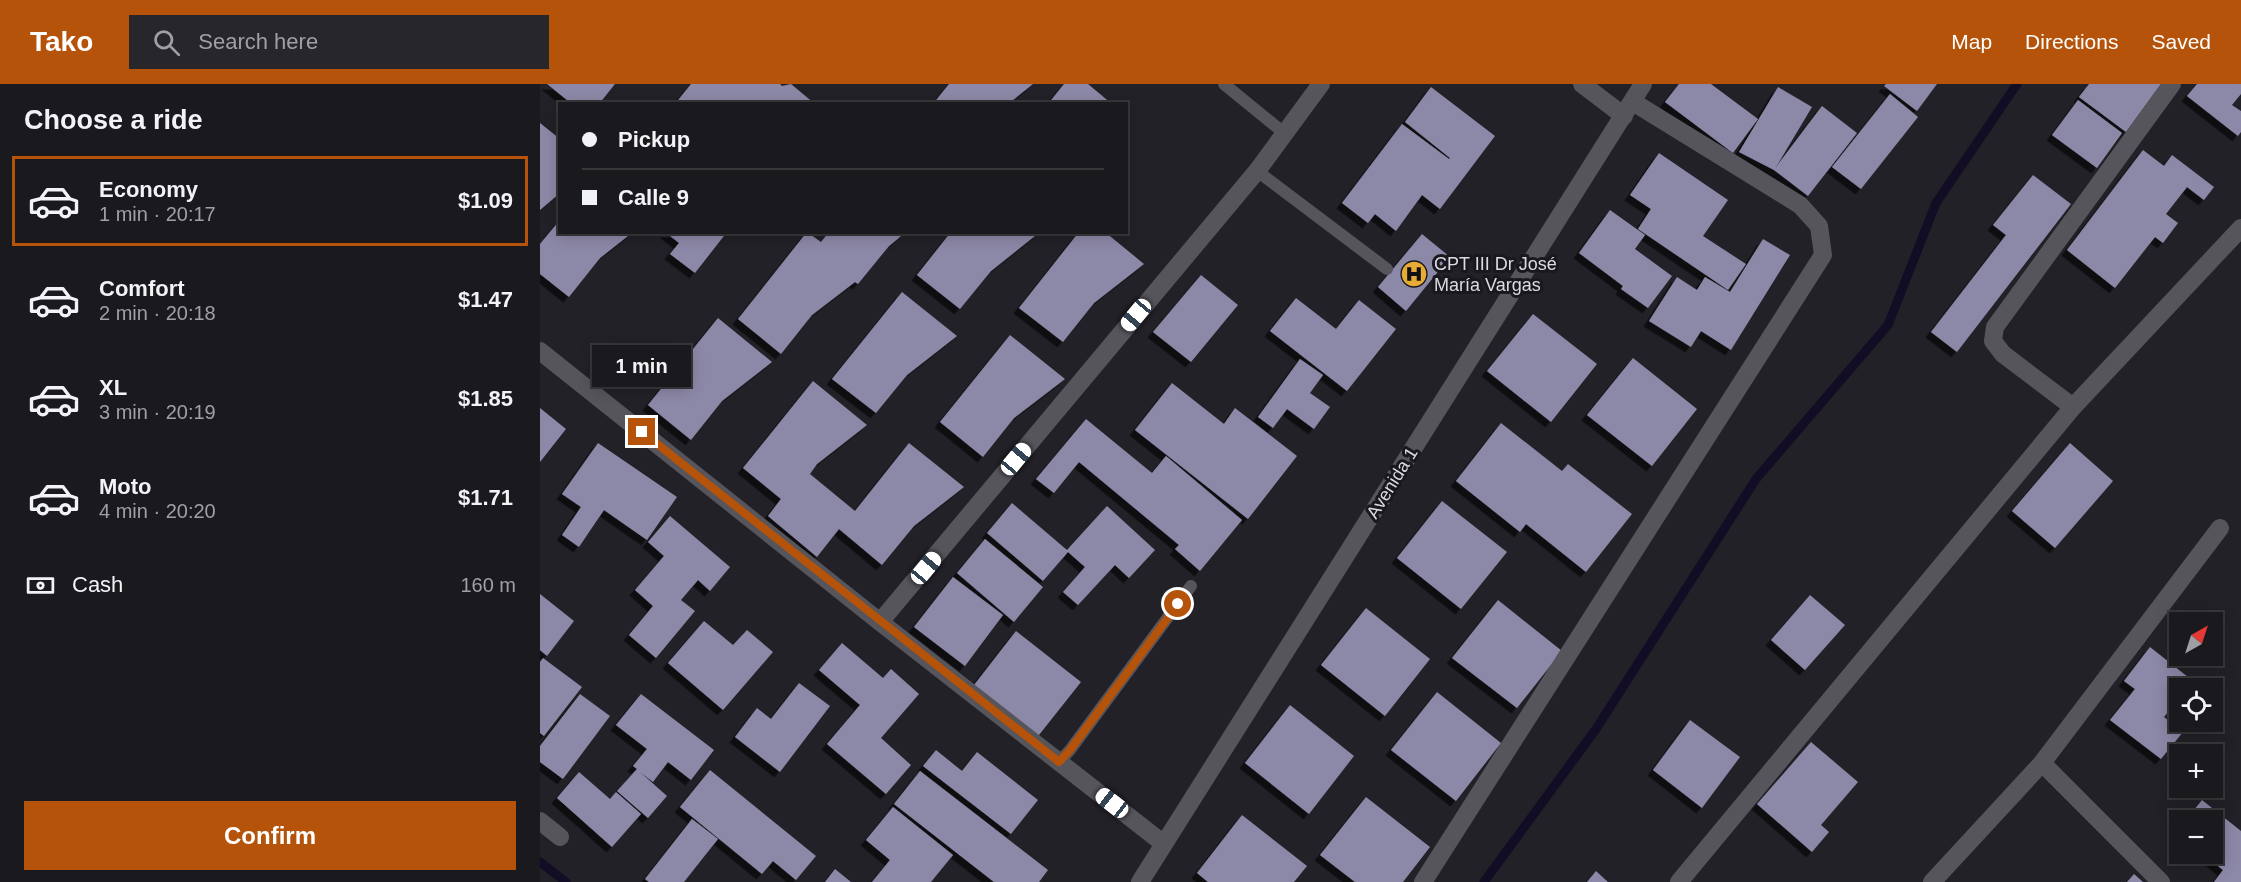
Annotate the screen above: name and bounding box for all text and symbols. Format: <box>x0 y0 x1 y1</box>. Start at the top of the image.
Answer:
search box <box>129 15 549 69</box>
text: Tako <box>30 26 93 57</box>
icon: search <box>150 26 183 59</box>
text: Search here <box>198 29 318 54</box>
text: Map <box>1951 30 1992 53</box>
text: Directions <box>2025 30 2118 53</box>
text: Saved <box>2151 30 2211 53</box>
text: Choose a ride <box>24 105 203 135</box>
text: Pickup <box>618 127 690 152</box>
icon: car <box>27 174 81 228</box>
text: Economy <box>99 177 198 202</box>
text: Calle 9 <box>618 185 689 210</box>
text: $1.09 <box>458 188 513 213</box>
text: 1 min · 20:17 <box>99 203 216 225</box>
place label: CPT III Dr José María Vargas <box>1434 254 1557 295</box>
hospital icon: CPT III Dr José María Vargas <box>1399 259 1429 289</box>
icon: car <box>27 273 81 327</box>
text: Comfort <box>99 276 185 301</box>
text: $1.47 <box>458 287 513 312</box>
car <box>1118 295 1154 335</box>
text: 2 min · 20:18 <box>99 302 216 324</box>
callout: 1 min <box>592 345 692 387</box>
text: 1 min <box>615 355 668 377</box>
icon: car <box>27 372 81 426</box>
text: XL <box>99 375 127 400</box>
text: $1.85 <box>458 386 513 411</box>
text: 3 min · 20:19 <box>99 401 216 423</box>
route end <box>628 418 655 445</box>
car <box>998 439 1034 479</box>
street label: Avenida 1 <box>1362 444 1422 522</box>
icon: car <box>27 471 81 525</box>
text: Moto <box>99 474 152 499</box>
text: $1.71 <box>458 485 513 510</box>
text: 4 min · 20:20 <box>99 500 216 522</box>
car <box>908 548 944 588</box>
icon: cash <box>24 569 57 602</box>
text: Cash <box>72 572 123 597</box>
text: 160 m <box>460 574 516 596</box>
route start <box>1164 590 1191 617</box>
north arrow <box>2169 612 2223 666</box>
map controls <box>2169 612 2223 864</box>
button: locate <box>2169 678 2223 732</box>
button: + <box>2169 744 2223 798</box>
car <box>1092 785 1132 821</box>
button: Confirm <box>24 801 516 870</box>
button: − <box>2169 810 2223 864</box>

